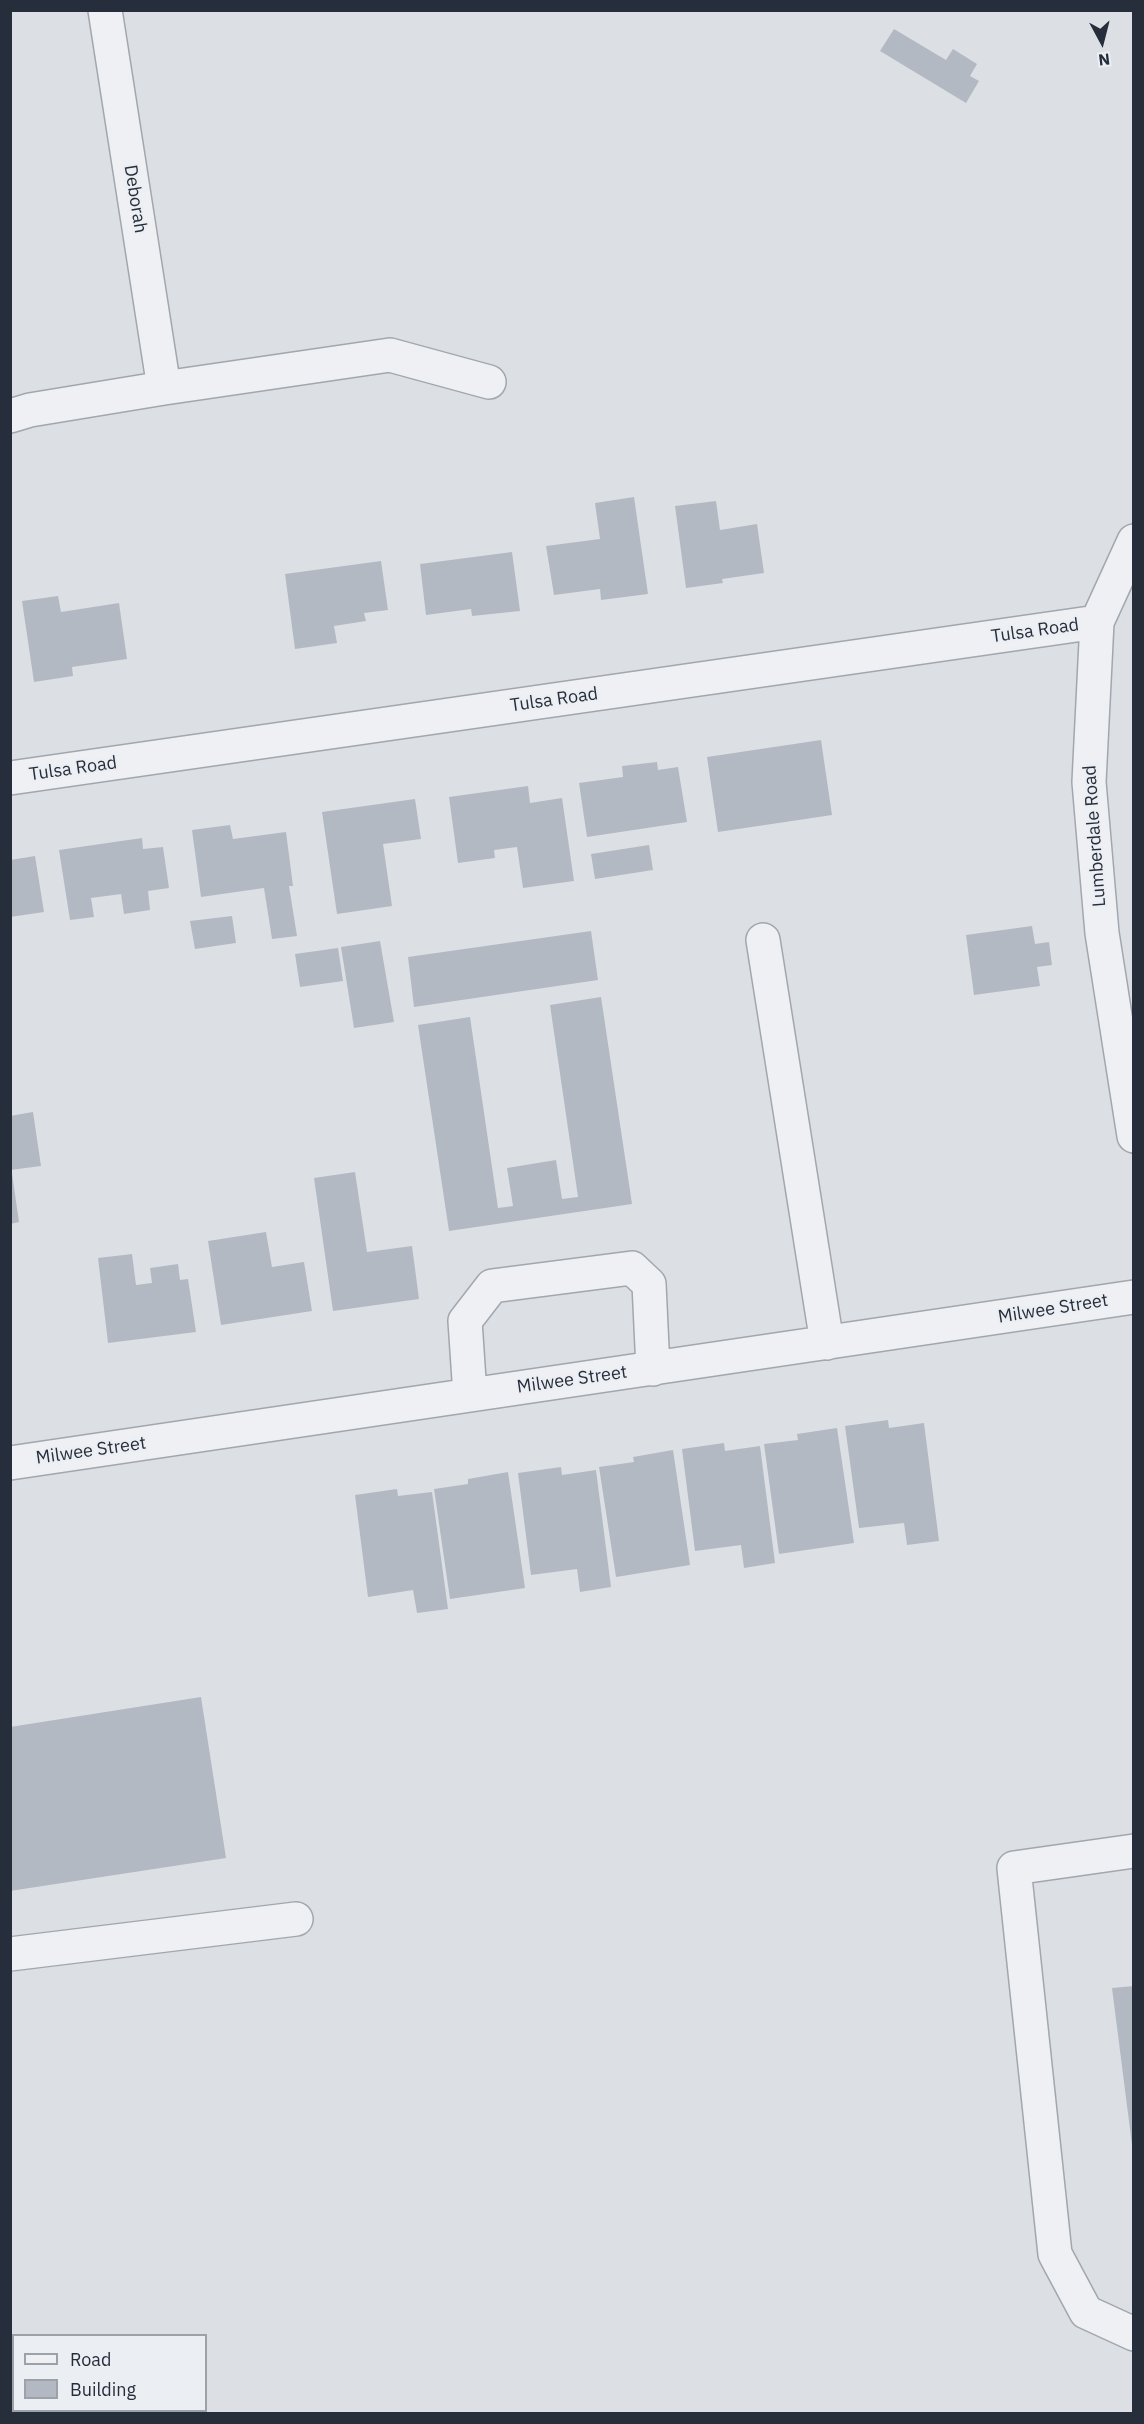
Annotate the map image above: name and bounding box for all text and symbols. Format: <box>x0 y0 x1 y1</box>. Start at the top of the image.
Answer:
north arrow <box>1072 12 1132 72</box>
text: N <box>1097 49 1111 70</box>
street label: Deborah <box>119 163 151 235</box>
street label: Tulsa Road <box>990 614 1080 648</box>
street label: Tulsa Road <box>509 683 599 717</box>
street label: Tulsa Road <box>28 752 118 786</box>
street label: Lumberdale Road <box>1079 764 1111 908</box>
street label: Milwee Street <box>996 1290 1110 1328</box>
street label: Milwee Street <box>516 1362 628 1398</box>
street label: Milwee Street <box>35 1433 147 1469</box>
legend <box>12 2334 207 2412</box>
text: Road <box>70 2348 111 2371</box>
text: Building <box>70 2378 136 2401</box>

